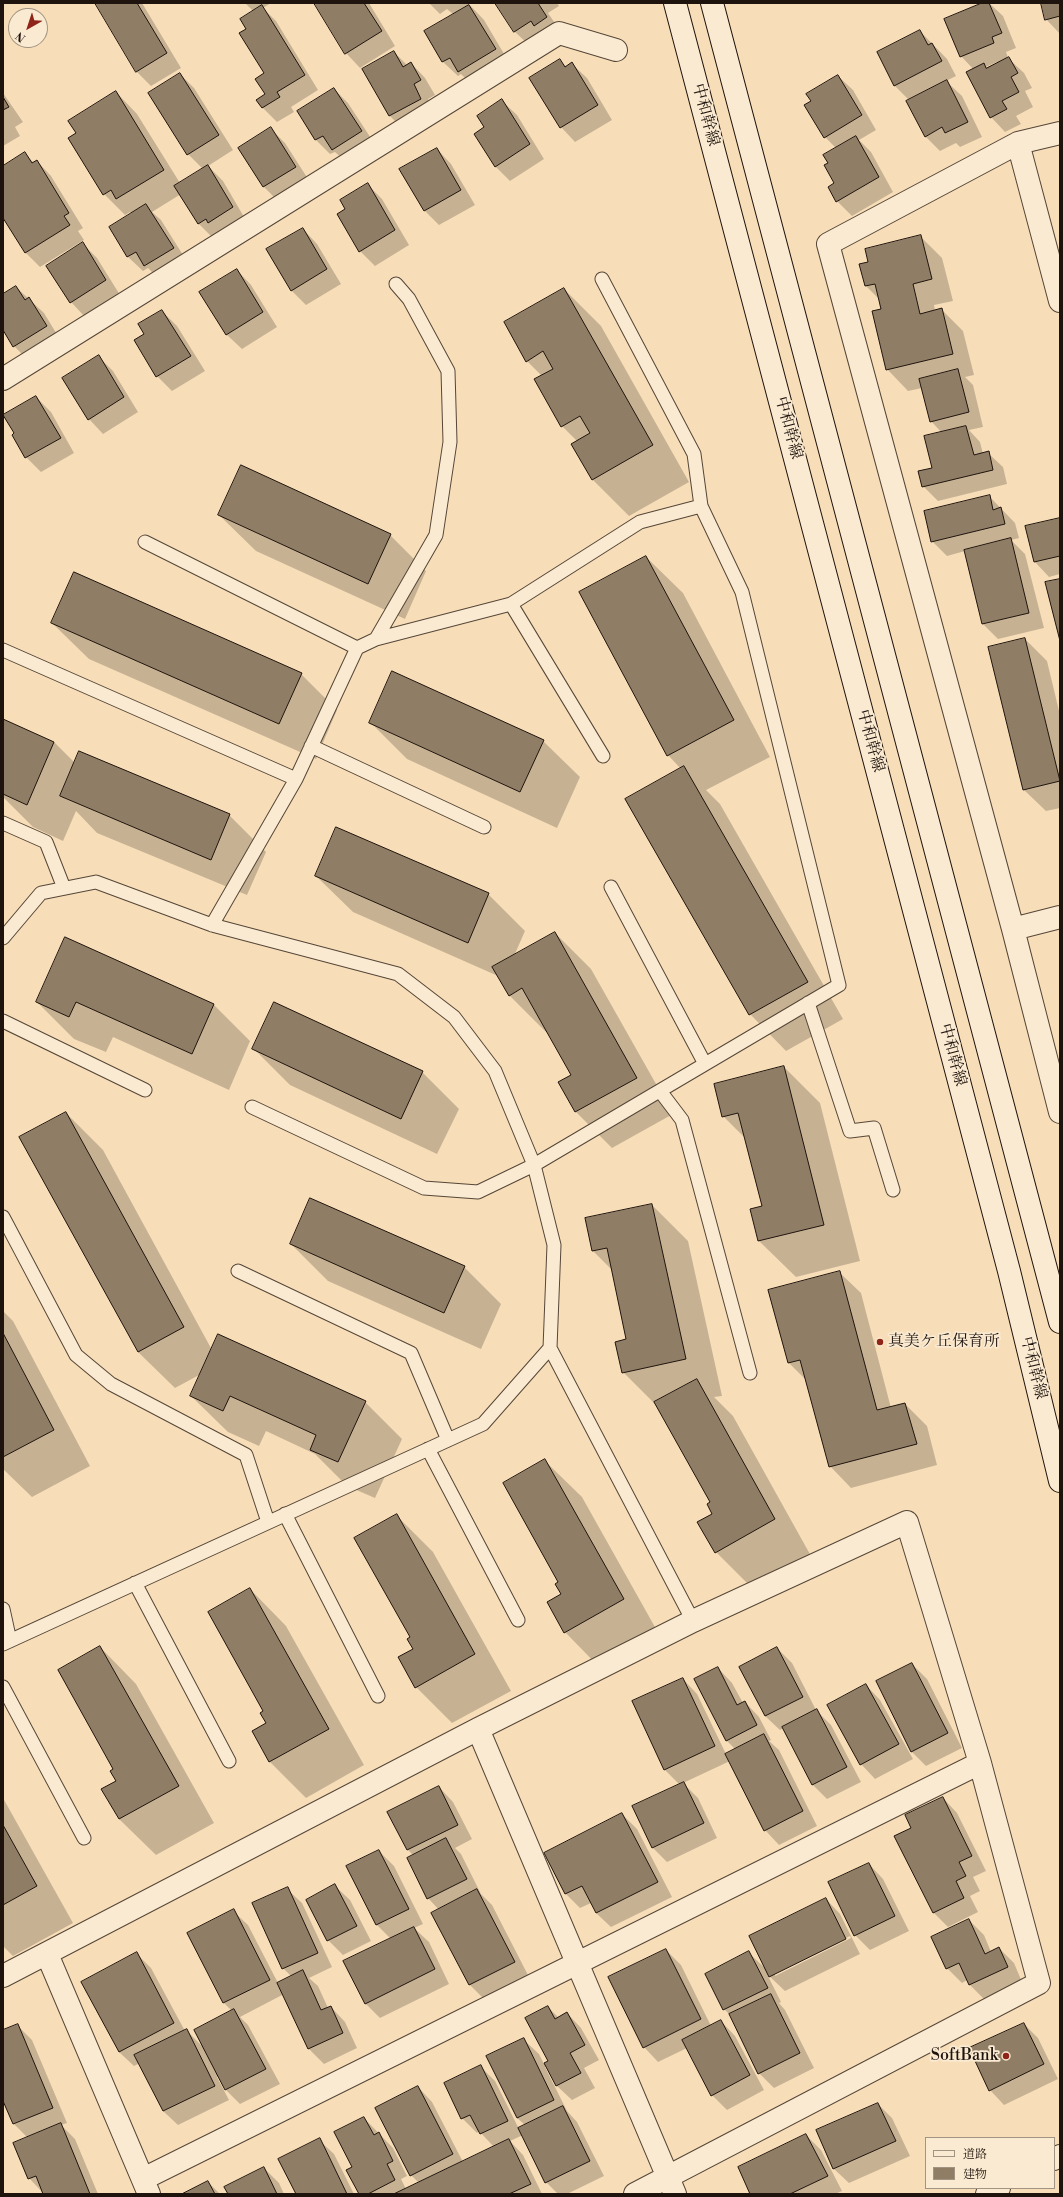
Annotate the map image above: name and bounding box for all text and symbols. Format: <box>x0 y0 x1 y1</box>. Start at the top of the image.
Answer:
north arrow <box>8 8 48 48</box>
text: N <box>13 28 29 45</box>
street label: 中和幹線 <box>687 82 723 148</box>
street label: 中和幹線 <box>770 395 806 461</box>
street label: 中和幹線 <box>852 708 888 774</box>
street label: 中和幹線 <box>934 1022 970 1088</box>
place label: 真美ケ丘保育所 <box>888 1332 1000 1352</box>
street label: 中和幹線 <box>1016 1335 1050 1401</box>
marker: 真美ケ丘保育所 <box>875 1337 885 1347</box>
place label: SoftBank <box>931 2046 998 2066</box>
marker: SoftBank <box>1001 2051 1011 2061</box>
legend <box>925 2137 1055 2189</box>
text: 道路 <box>963 2147 987 2162</box>
text: 建物 <box>963 2167 987 2182</box>

